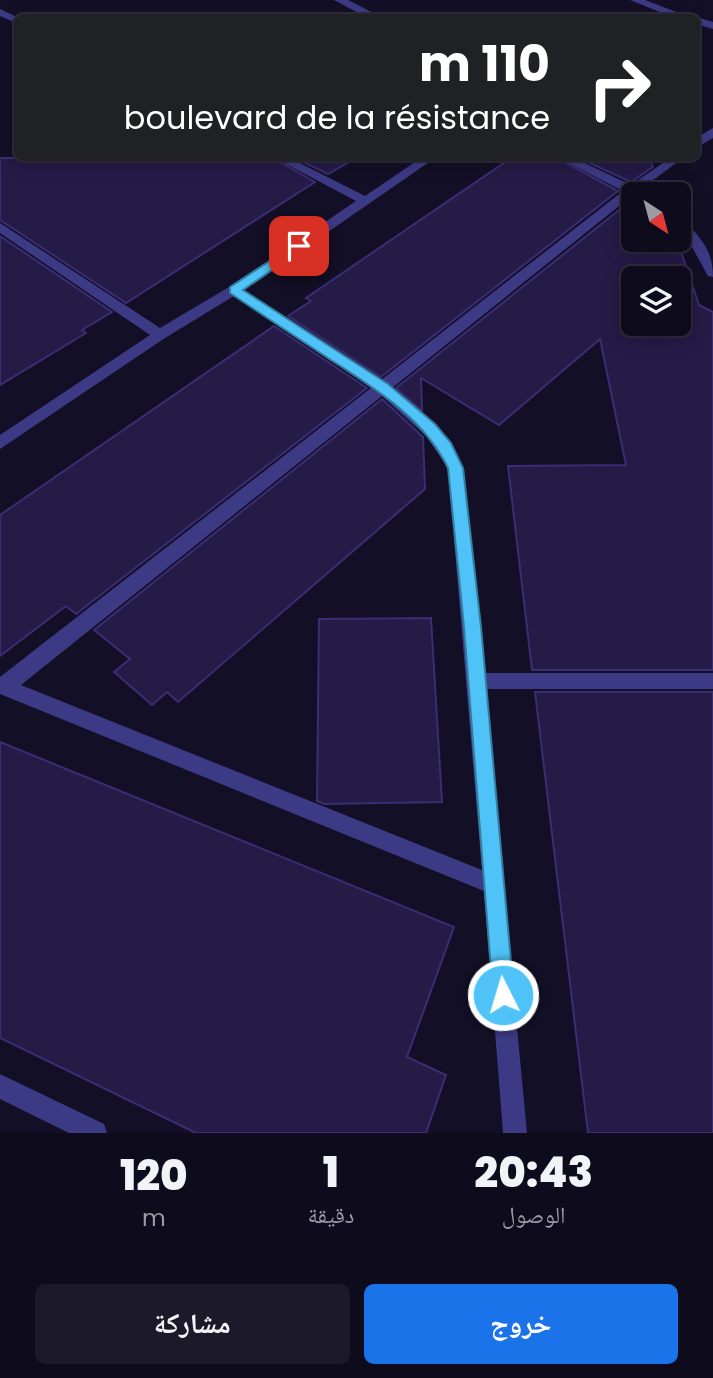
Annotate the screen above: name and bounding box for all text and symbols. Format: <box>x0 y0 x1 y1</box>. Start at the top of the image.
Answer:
text: 110 m <box>419 30 550 98</box>
icon: right <box>574 42 665 133</box>
text: boulevard de la résistance <box>124 95 550 140</box>
north arrow <box>621 182 691 252</box>
map controls <box>621 182 691 336</box>
pin <box>269 216 329 276</box>
icon: arrive <box>280 227 318 265</box>
button: layers <box>621 266 691 336</box>
position arrow <box>466 958 540 1032</box>
text: 1 <box>323 1143 339 1202</box>
text: 20:43 <box>474 1143 593 1202</box>
text: 120 <box>120 1146 188 1205</box>
text: دقيقة <box>308 1199 354 1231</box>
text: الوصول <box>502 1199 566 1231</box>
text: m <box>142 1202 166 1234</box>
button: مشاركة <box>35 1284 350 1364</box>
button: خروج <box>364 1284 678 1364</box>

